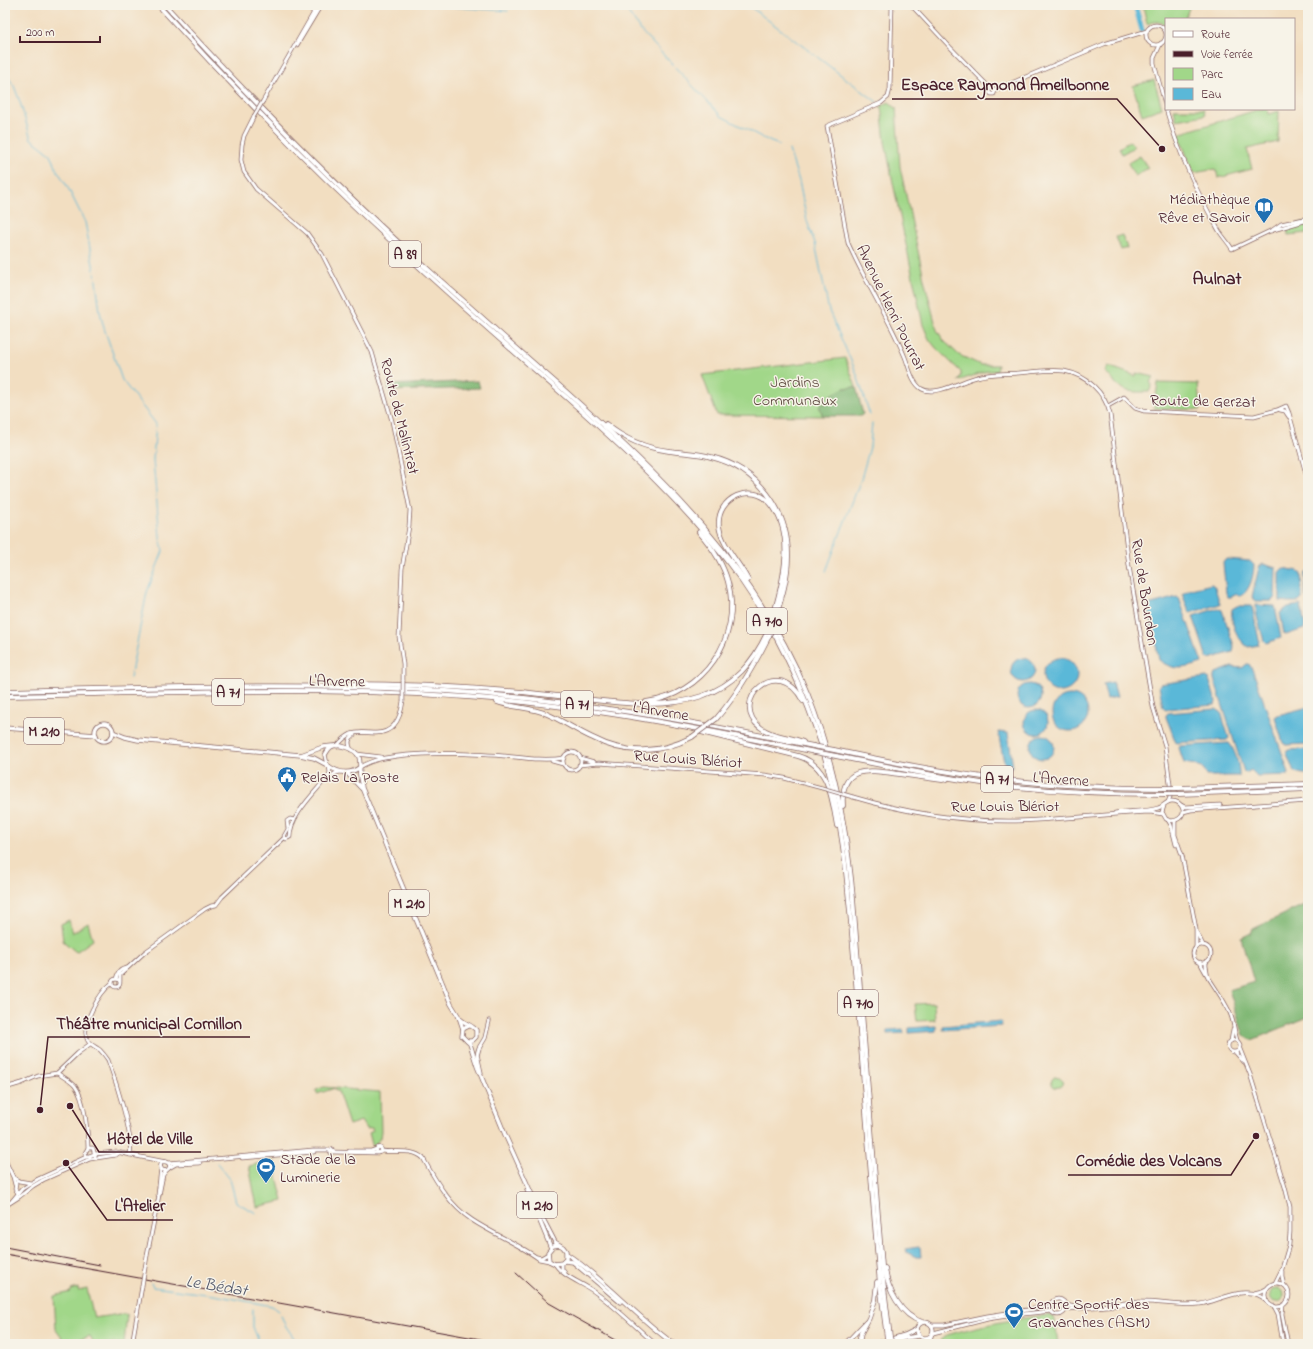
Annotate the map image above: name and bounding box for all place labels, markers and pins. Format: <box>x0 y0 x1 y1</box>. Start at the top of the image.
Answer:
callout: Espace Raymond Ameilbonne <box>892 70 1117 99</box>
place label: Médiathèque Rêve et Savoir <box>1158 188 1251 230</box>
library icon: Médiathèque Rêve et Savoir <box>1253 196 1275 224</box>
public building icon: Relais La Poste <box>276 765 298 793</box>
place label: Relais La Poste <box>301 766 400 790</box>
callout: Théâtre municipal Cornillon <box>48 1008 250 1037</box>
callout: Hôtel de Ville <box>99 1123 201 1152</box>
callout: Comédie des Volcans <box>1068 1146 1231 1175</box>
place label: Stade de la Luminerie <box>280 1148 356 1190</box>
sports icon: Stade de la Luminerie <box>255 1156 277 1184</box>
callout: L'Atelier <box>107 1191 173 1220</box>
place label: Centre Sportif des Gravanches (ASM) <box>1028 1293 1150 1335</box>
sports icon: Centre Sportif des Gravanches (ASM) <box>1003 1301 1025 1329</box>

